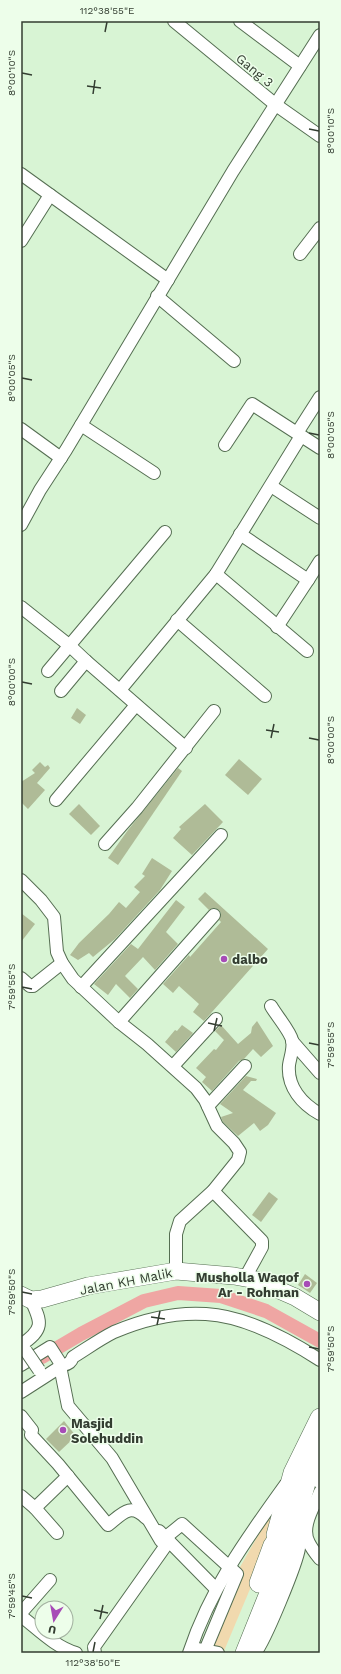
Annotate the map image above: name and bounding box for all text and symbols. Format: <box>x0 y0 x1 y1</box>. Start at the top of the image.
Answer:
text: 112°38'55"E <box>80 5 134 16</box>
text: 8°00'10"S <box>6 50 17 96</box>
street label: Gang 3 <box>233 51 276 90</box>
text: 8°00'10"S <box>325 108 336 154</box>
text: 8°00'05"S <box>6 354 17 402</box>
text: 8°00'05"S <box>325 411 336 459</box>
text: 8°00'00"S <box>6 658 17 706</box>
text: 8°00'00"S <box>325 716 336 764</box>
place label: dalbo <box>232 952 268 967</box>
marker: dalbo <box>219 954 229 964</box>
text: 7°59'55"S <box>6 964 17 1010</box>
text: 7°59'55"S <box>325 1022 336 1068</box>
street label: Jalan KH Malik <box>79 1265 174 1298</box>
text: 7°59'50"S <box>6 1268 17 1316</box>
place label: Musholla Waqof Ar - Rohman <box>196 1270 300 1300</box>
marker: Musholla Waqof Ar - Rohman <box>302 1279 312 1289</box>
text: 7°59'50"S <box>325 1325 336 1373</box>
place label: Masjid Solehuddin <box>71 1416 143 1446</box>
marker: Masjid Solehuddin <box>58 1425 68 1435</box>
text: 7°59'45"S <box>6 1573 17 1619</box>
north arrow <box>34 1600 74 1640</box>
text: U <box>47 1622 57 1636</box>
text: 112°38'50"E <box>65 1657 121 1668</box>

